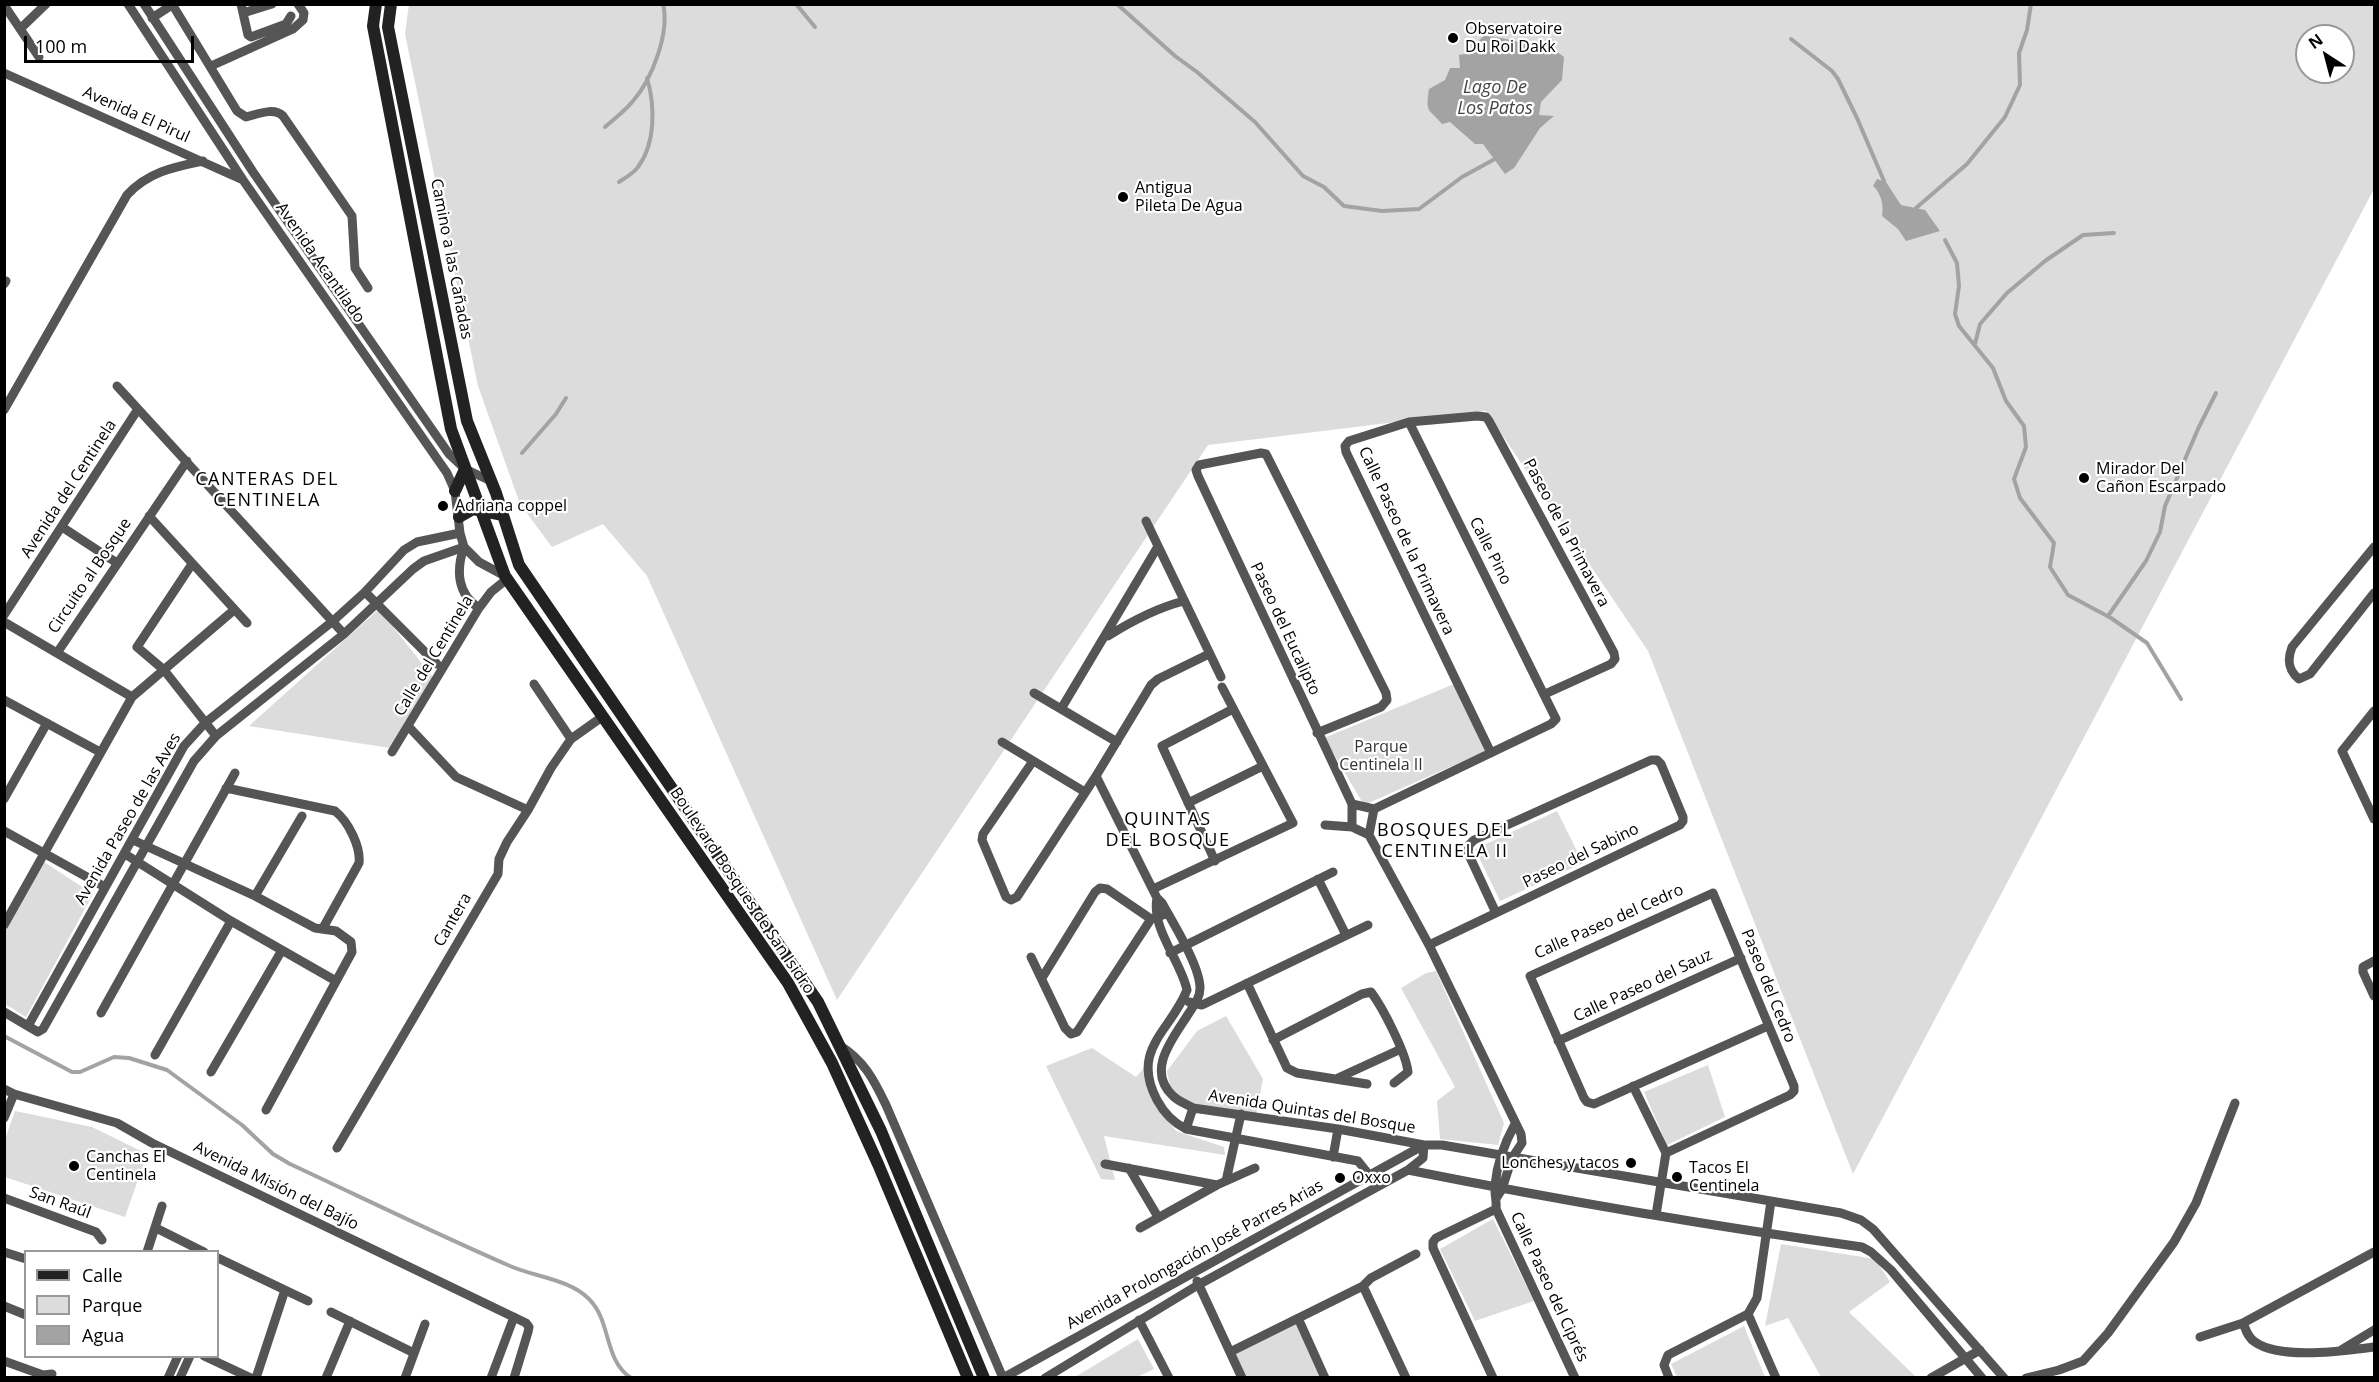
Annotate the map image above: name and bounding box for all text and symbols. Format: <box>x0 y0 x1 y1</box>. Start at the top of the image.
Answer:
place label: Observatoire Du Roi Dakk <box>1465 19 1562 57</box>
scale bar <box>27 24 196 62</box>
north arrow <box>2295 24 2355 84</box>
text: N <box>2304 28 2327 54</box>
marker: Observatoire Du Roi Dakk <box>1446 31 1460 45</box>
text: 100 m <box>35 34 87 58</box>
water label: Lago De Los Patos <box>1457 77 1533 119</box>
street label: Avenida El Pirul <box>80 83 192 147</box>
street label: Camino a las Cañadas <box>426 177 476 341</box>
place label: Antigua Pileta De Agua <box>1135 178 1243 216</box>
marker: Antigua Pileta De Agua <box>1116 190 1130 204</box>
street label: Avenida Acantilado <box>271 199 369 327</box>
street label: Avenida del Centinela <box>17 416 121 562</box>
street label: Calle Paseo de la Primavera <box>1354 444 1458 638</box>
street label: Paseo de la Primavera <box>1519 456 1613 610</box>
place label: Mirador Del Cañon Escarpado <box>2096 459 2226 497</box>
district label: CANTERAS DEL CENTINELA <box>195 469 339 512</box>
marker: Mirador Del Cañon Escarpado <box>2077 471 2091 485</box>
place label: Adriana coppel <box>455 496 567 516</box>
marker: Adriana coppel <box>436 499 450 513</box>
street label: Calle Pino <box>1465 514 1515 588</box>
street label: Circuito al Bosque <box>44 515 136 637</box>
street label: Paseo del Eucalipto <box>1246 560 1324 698</box>
street label: Calle del Centinela <box>390 592 478 720</box>
street label: Avenida Paseo de las Aves <box>71 730 185 908</box>
park label: Parque Centinela II <box>1339 737 1423 775</box>
street label: Boulevard Bosques de San Isidro <box>666 784 818 998</box>
district label: QUINTAS DEL BOSQUE <box>1106 809 1230 852</box>
district label: BOSQUES DEL CENTINELA II <box>1377 820 1513 862</box>
street label: Paseo del Sabino <box>1520 820 1642 892</box>
street label: Calle Paseo del Cedro <box>1532 880 1686 964</box>
street label: Cantera <box>430 890 476 950</box>
street label: Paseo del Cedro <box>1736 926 1800 1046</box>
street label: Calle Paseo del Sauz <box>1570 945 1716 1027</box>
street label: Avenida Quintas del Bosque <box>1207 1086 1417 1138</box>
street label: Avenida Misión del Bajío <box>190 1138 362 1234</box>
place label: Canchas El Centinela <box>86 1147 166 1185</box>
place label: Lonches y tacos <box>1501 1153 1619 1173</box>
marker: Lonches y tacos <box>1624 1156 1638 1170</box>
place label: Tacos El Centinela <box>1689 1158 1759 1196</box>
marker: Canchas El Centinela <box>67 1159 81 1173</box>
place label: Oxxo <box>1352 1168 1391 1188</box>
marker: Tacos El Centinela <box>1670 1170 1684 1184</box>
marker: Oxxo <box>1333 1171 1347 1185</box>
street label: Avenida Prolongación José Parres Arias <box>1063 1176 1327 1334</box>
street label: San Raúl <box>27 1183 93 1223</box>
street label: Calle Paseo del Ciprés <box>1506 1209 1592 1365</box>
legend <box>24 1250 219 1358</box>
text: Calle <box>82 1263 123 1287</box>
text: Parque <box>82 1293 142 1317</box>
text: Agua <box>82 1323 124 1347</box>

